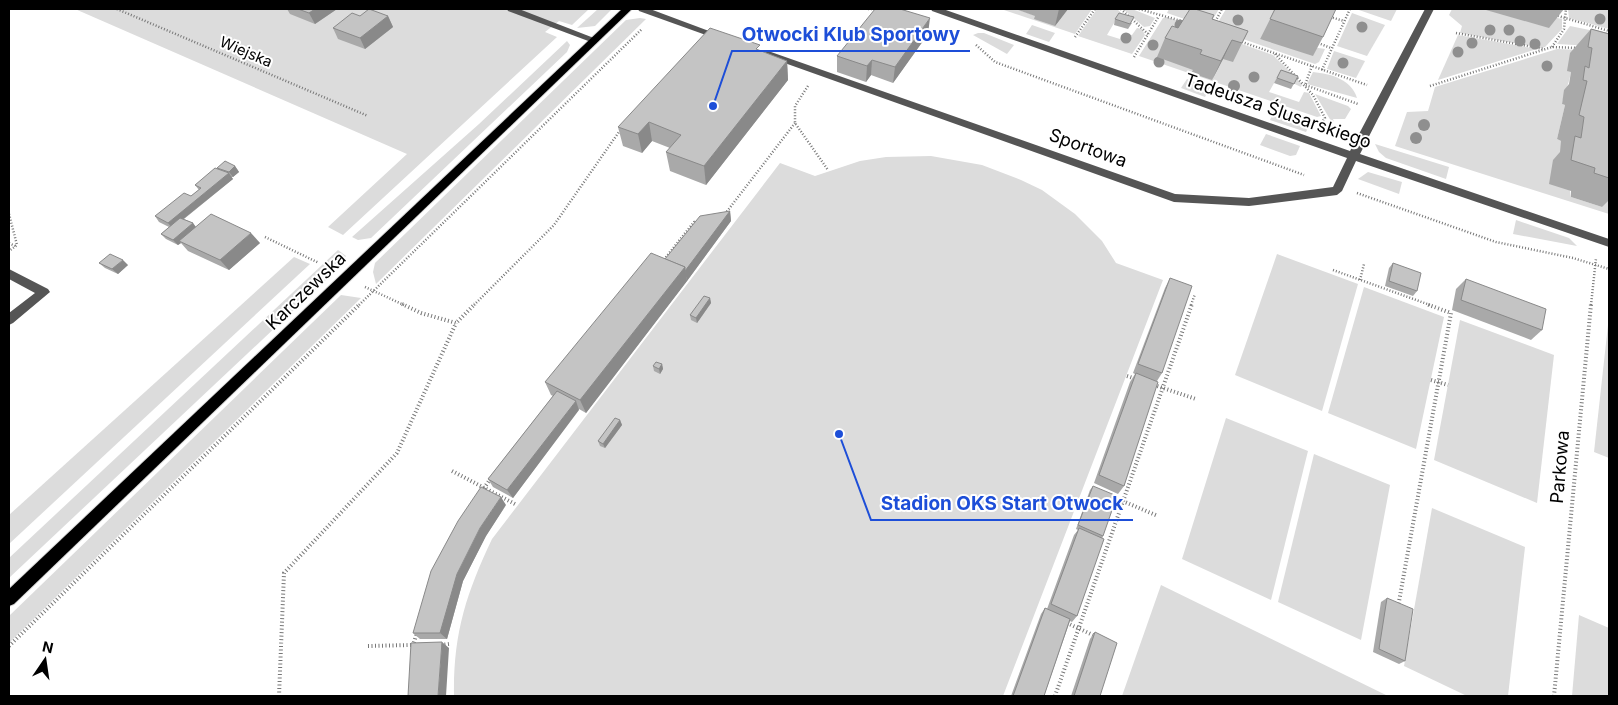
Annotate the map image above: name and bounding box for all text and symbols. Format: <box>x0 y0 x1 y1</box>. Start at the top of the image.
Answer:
callout: Otwocki Klub Sportowy <box>732 17 970 51</box>
text: Otwocki Klub Sportowy <box>742 23 961 46</box>
street label: Wiejska <box>217 32 275 71</box>
street label: Tadeusza Ślusarskiego <box>1182 68 1375 152</box>
street label: Sportowa <box>1046 124 1130 171</box>
street label: Karczewska <box>261 247 350 334</box>
street label: Parkowa <box>1546 429 1573 504</box>
callout: Stadion OKS Start Otwock <box>871 486 1133 520</box>
text: Stadion OKS Start Otwock <box>881 492 1123 515</box>
north arrow <box>20 635 70 685</box>
text: N <box>41 637 55 656</box>

